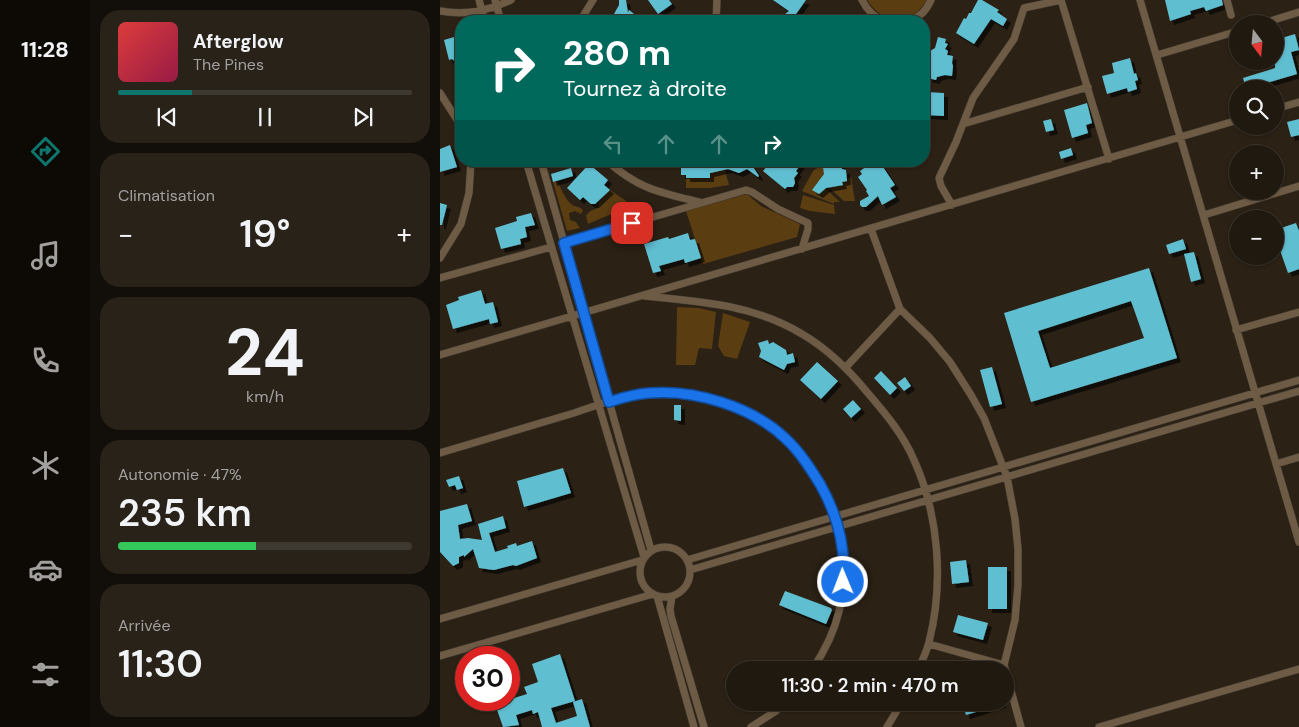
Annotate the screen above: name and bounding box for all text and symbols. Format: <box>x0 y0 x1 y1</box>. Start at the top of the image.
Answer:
north arrow <box>1229 15 1284 70</box>
map controls <box>1229 15 1284 265</box>
text: Afterglow <box>193 29 284 54</box>
text: 280 m <box>563 30 671 76</box>
text: 11:28 <box>21 35 69 64</box>
icon: right <box>480 35 545 100</box>
text: The Pines <box>193 54 264 75</box>
text: Tournez à droite <box>563 74 727 103</box>
button: search <box>1229 80 1284 135</box>
icon: previous <box>153 103 181 131</box>
icon: pause <box>251 103 279 131</box>
icon: next <box>349 103 377 131</box>
icon: left <box>599 130 627 158</box>
icon: ahead <box>652 130 680 158</box>
icon: ahead <box>705 130 733 158</box>
icon: right <box>758 130 786 158</box>
icon: directions <box>28 134 63 169</box>
button: + <box>1229 145 1284 200</box>
text: Climatisation <box>118 185 215 206</box>
pin <box>611 202 653 244</box>
text: 19° <box>240 209 290 259</box>
icon: arrive <box>618 209 646 237</box>
button: − <box>1229 210 1284 265</box>
text: − <box>118 216 133 253</box>
text: + <box>397 216 412 253</box>
icon: music <box>28 238 63 273</box>
text: 24 <box>225 311 305 395</box>
icon: phone <box>28 343 63 378</box>
text: km/h <box>246 386 284 407</box>
icon: climate <box>28 448 63 483</box>
text: Autonomie · 47% <box>118 464 242 485</box>
text: 235 km <box>118 488 252 538</box>
icon: car <box>28 552 63 587</box>
position arrow <box>816 555 868 607</box>
text: Arrivée <box>118 615 171 636</box>
text: 11:30 <box>118 639 203 689</box>
speed limit sign: 30 <box>455 646 520 711</box>
icon: filters <box>28 657 63 692</box>
text: 11:30 · 2 min · 470 m <box>781 673 959 698</box>

